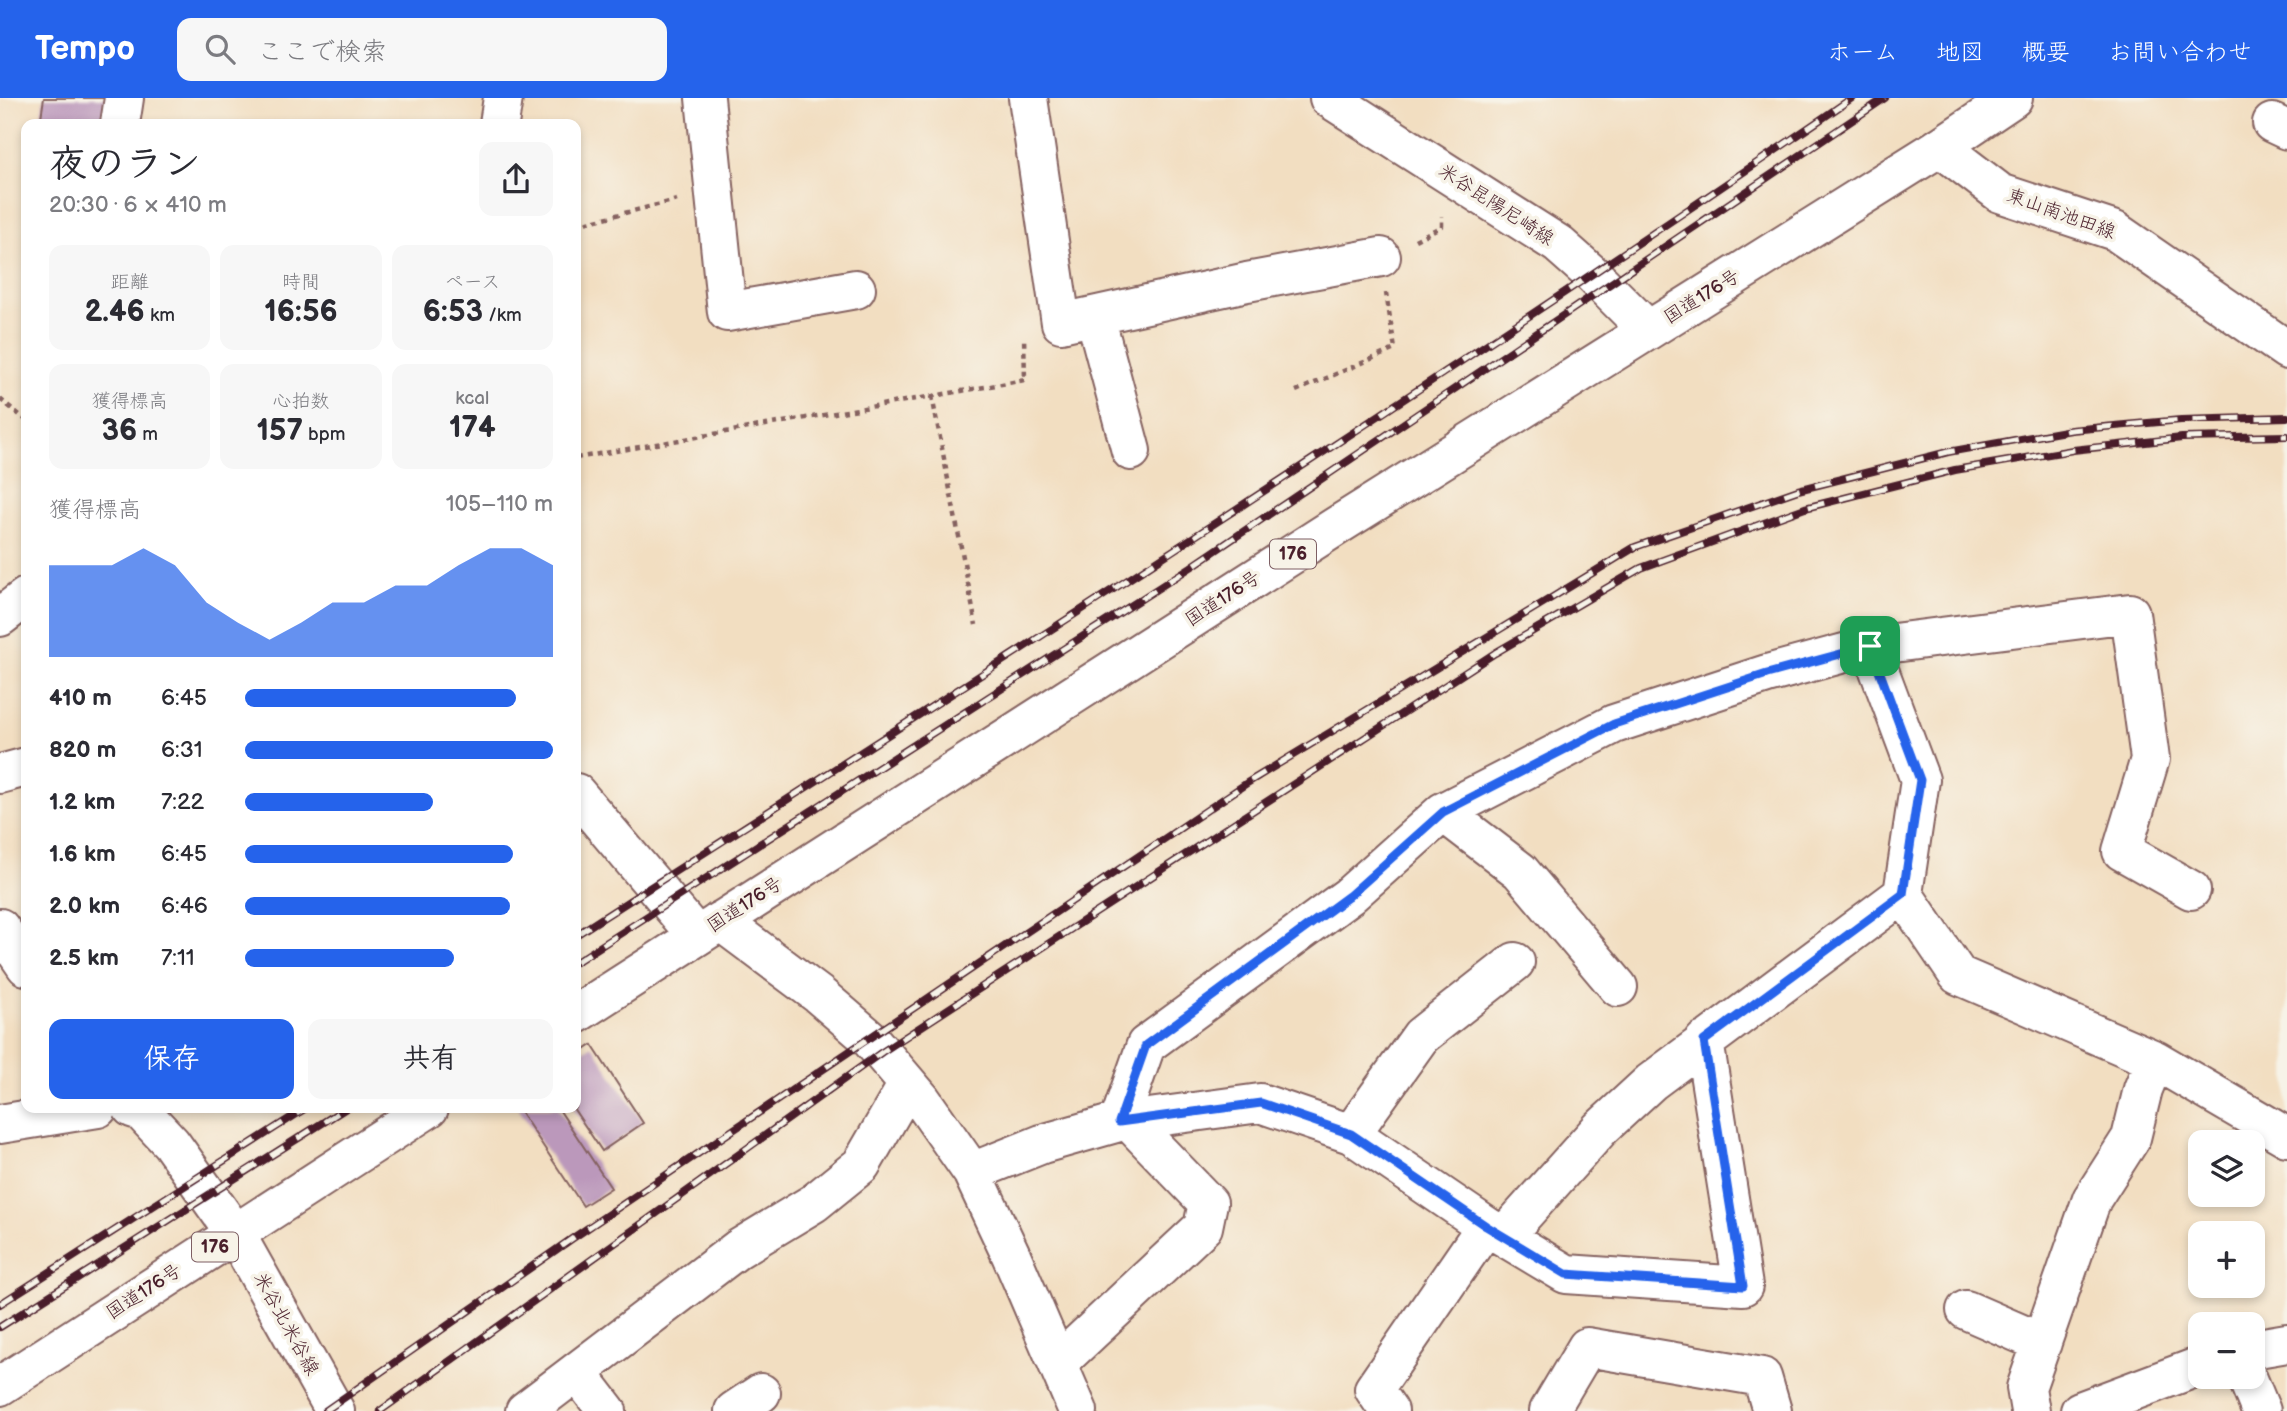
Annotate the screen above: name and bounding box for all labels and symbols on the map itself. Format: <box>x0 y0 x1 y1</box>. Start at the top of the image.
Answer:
street label: 米谷昆陽尼崎線 <box>1434 159 1558 251</box>
street label: 東山南池田線 <box>2003 184 2119 244</box>
street label: 国道176号 <box>1660 265 1744 329</box>
road number: 176 <box>1270 540 1316 568</box>
street label: 国道176号 <box>1181 566 1265 632</box>
pin <box>1840 616 1900 676</box>
street label: 国道176号 <box>703 872 787 938</box>
road number: 176 <box>192 1232 238 1262</box>
street label: 国道176号 <box>102 1259 186 1325</box>
street label: 米谷北米谷線 <box>248 1269 324 1379</box>

